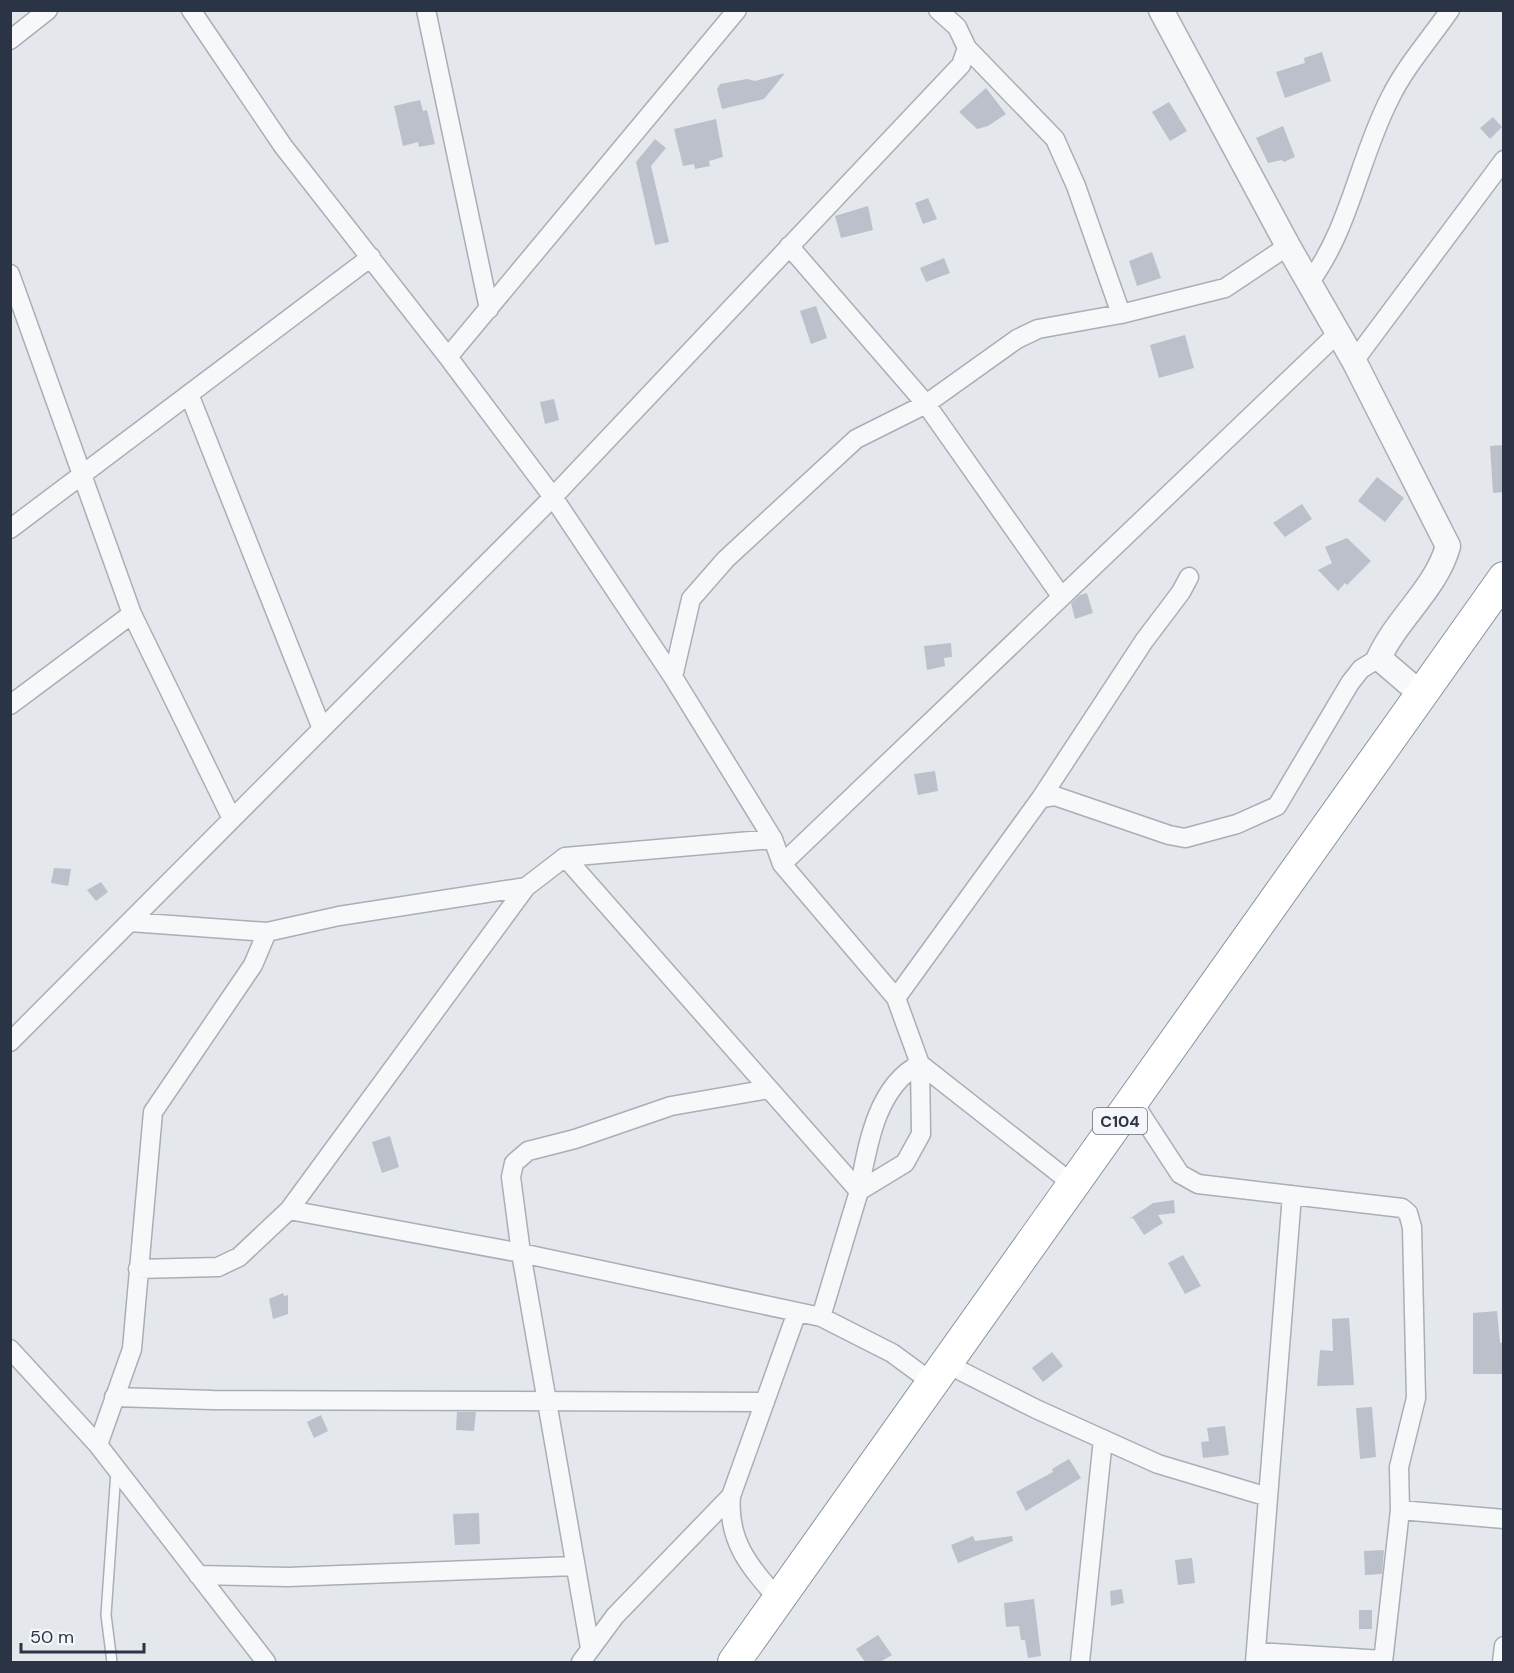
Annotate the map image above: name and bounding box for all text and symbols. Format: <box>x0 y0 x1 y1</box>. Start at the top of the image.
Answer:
road number: C104 <box>1093 1108 1147 1134</box>
scale bar <box>21 1616 144 1654</box>
text: 50 m <box>30 1625 74 1649</box>

